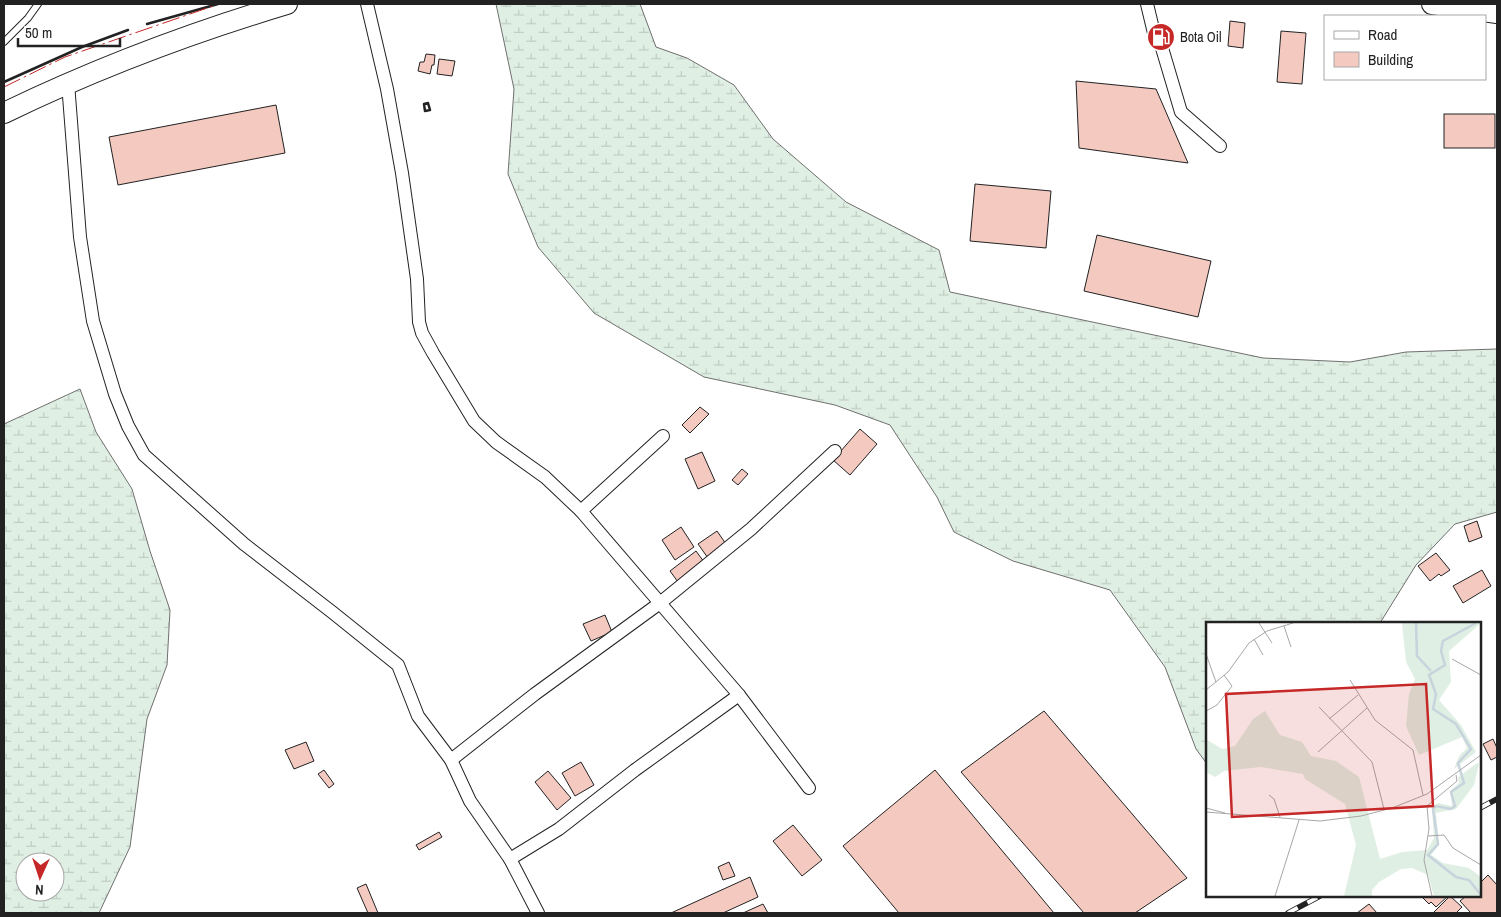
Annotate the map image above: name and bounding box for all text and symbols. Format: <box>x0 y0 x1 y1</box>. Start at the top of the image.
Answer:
scale bar <box>18 15 120 47</box>
legend <box>1324 15 1486 80</box>
text: 50 m <box>25 22 52 43</box>
fuel station icon: Bota Oil <box>1146 22 1176 52</box>
text: Road <box>1368 24 1397 45</box>
place label: Bota Oil <box>1180 28 1221 46</box>
text: Building <box>1368 49 1413 70</box>
inset map <box>1206 622 1481 897</box>
north arrow <box>15 852 65 902</box>
text: N <box>35 881 44 899</box>

